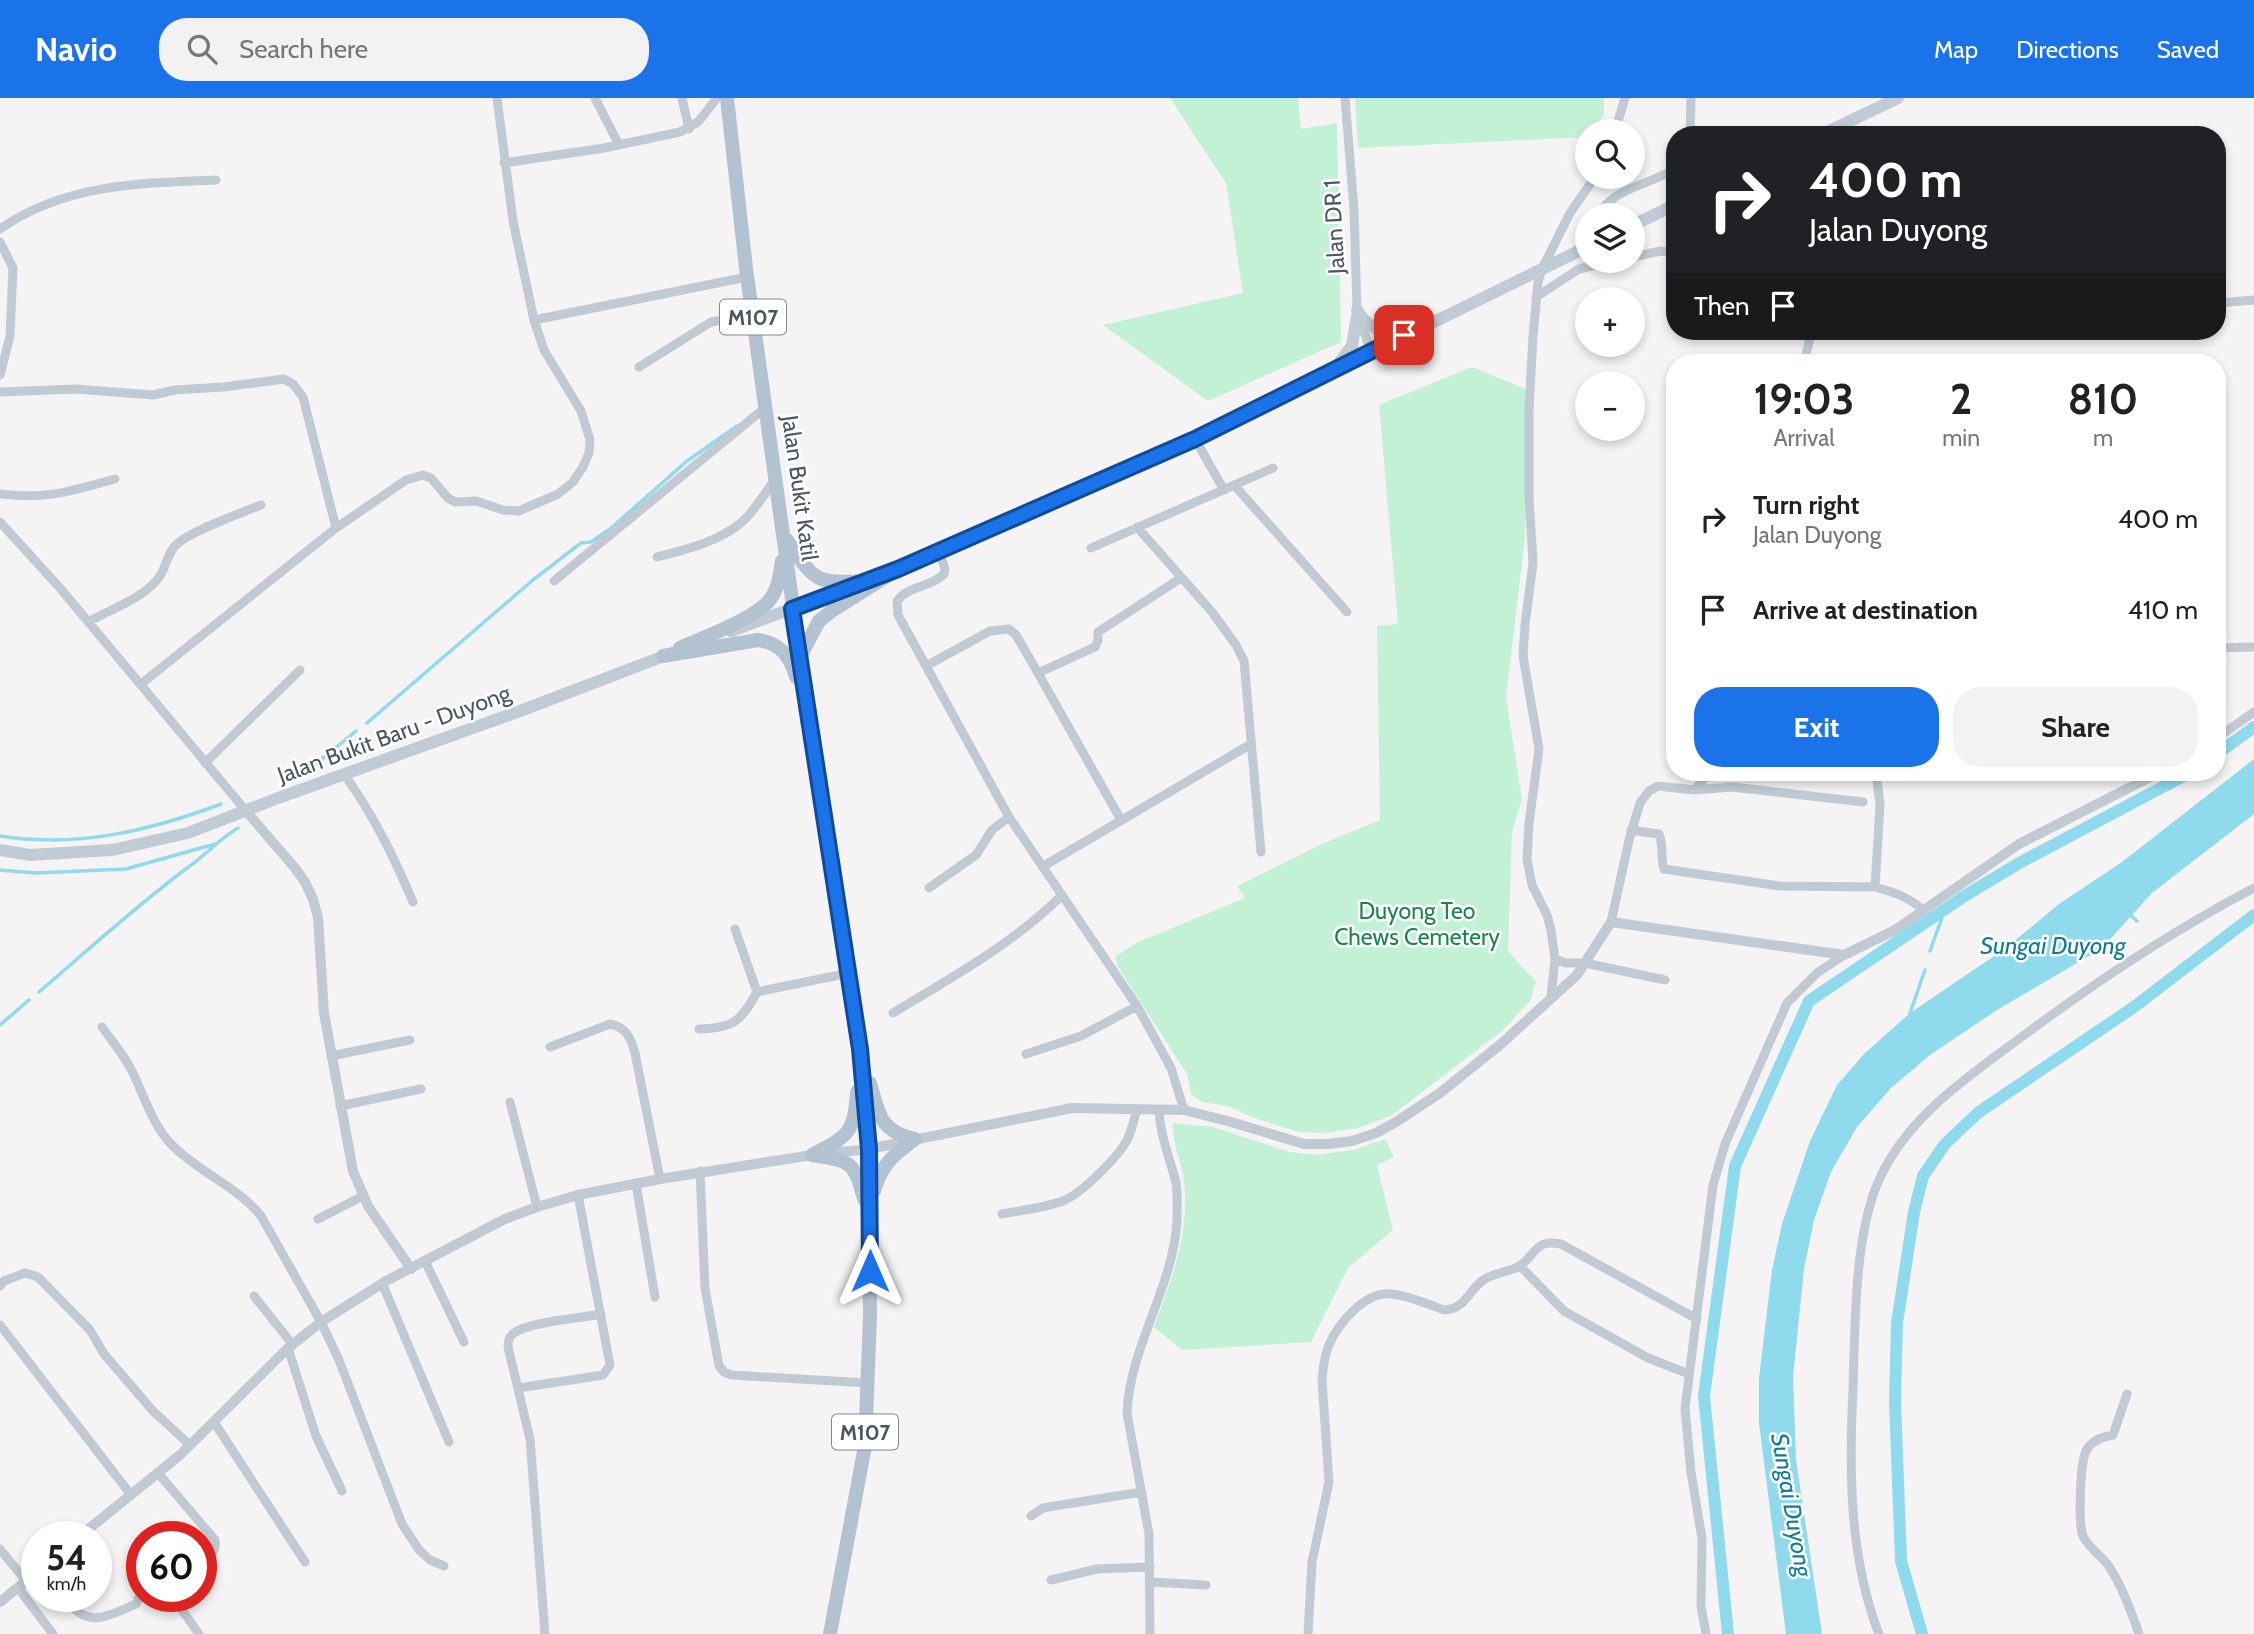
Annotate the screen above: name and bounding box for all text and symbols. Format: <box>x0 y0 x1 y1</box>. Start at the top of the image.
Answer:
search box <box>159 18 649 81</box>
text: Navio <box>35 29 117 69</box>
icon: search <box>183 30 221 68</box>
text: Search here <box>239 33 368 65</box>
text: Map <box>1934 35 1978 64</box>
text: Directions <box>2016 35 2119 64</box>
text: Saved <box>2157 35 2219 64</box>
map controls <box>1575 119 1645 441</box>
button: search <box>1575 119 1645 189</box>
text: 400 m <box>1809 150 1962 209</box>
icon: right <box>1694 154 1785 245</box>
street label: Jalan DR 1 <box>1318 179 1351 276</box>
button: layers <box>1575 203 1645 273</box>
text: Jalan Duyong <box>1809 210 1987 249</box>
button: + <box>1575 287 1645 357</box>
icon: arrive <box>1764 287 1802 325</box>
text: Then <box>1694 290 1750 322</box>
road number: M107 <box>720 300 786 334</box>
pin <box>1374 305 1434 365</box>
icon: arrive <box>1385 316 1423 354</box>
button: − <box>1575 371 1645 441</box>
text: 19:03 <box>1754 373 1854 425</box>
text: 2 <box>1950 373 1972 425</box>
text: 810 <box>2068 373 2138 425</box>
street label: Jalan Bukit Katil <box>776 412 824 563</box>
text: Arrival <box>1773 424 1835 452</box>
text: min <box>1942 424 1980 452</box>
text: m <box>2093 424 2113 452</box>
text: Turn right <box>1753 489 1859 521</box>
icon: right <box>1694 500 1732 538</box>
text: 400 m <box>2118 503 2198 535</box>
text: Jalan Duyong <box>1753 521 1881 549</box>
icon: arrive <box>1694 591 1732 629</box>
text: Arrive at destination <box>1753 594 1978 626</box>
text: 410 m <box>2128 594 2198 626</box>
street label: Jalan Bukit Baru - Duyong <box>273 679 515 790</box>
button: Exit <box>1694 687 1939 767</box>
button: Share <box>1953 687 2198 767</box>
park label: Duyong Teo Chews Cemetery <box>1334 897 1500 951</box>
water label: Sungai Duyong <box>1980 931 2127 960</box>
position arrow <box>833 1234 907 1308</box>
road number: M107 <box>832 1414 898 1450</box>
water label: Sungai Duyong <box>1765 1431 1819 1580</box>
speed limit sign: 60 <box>126 1521 217 1612</box>
text: 54 <box>46 1536 87 1579</box>
text: km/h <box>47 1573 86 1595</box>

